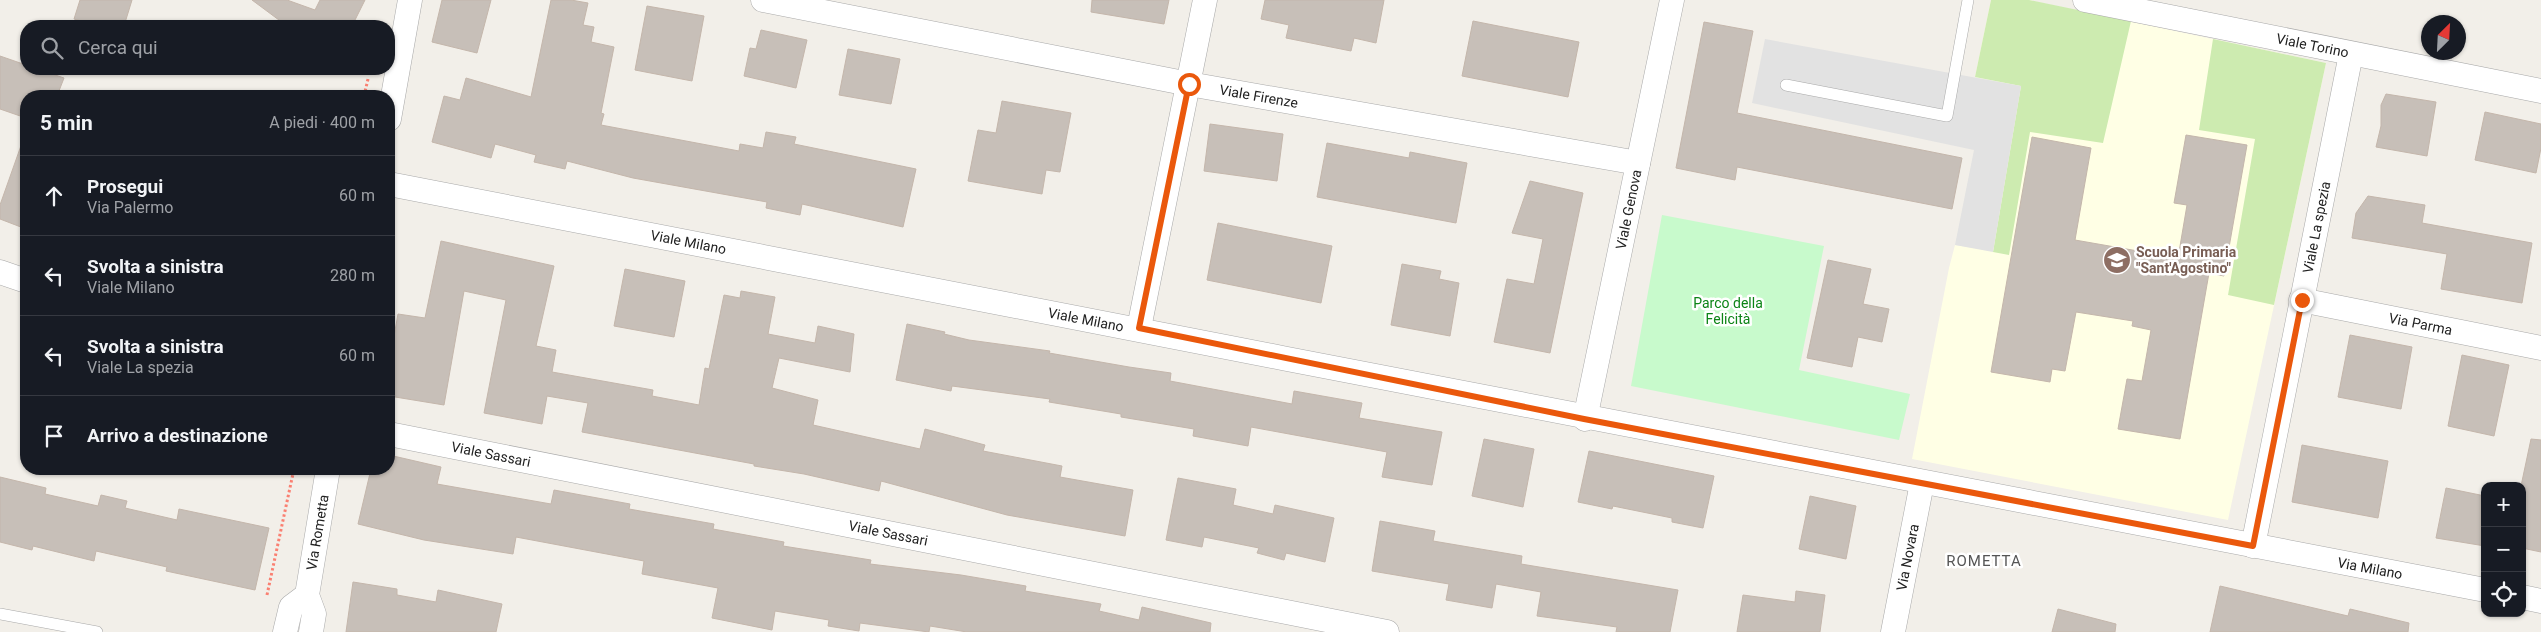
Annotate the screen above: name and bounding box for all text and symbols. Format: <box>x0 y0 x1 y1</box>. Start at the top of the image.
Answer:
north arrow <box>2421 15 2466 60</box>
search box <box>20 20 395 75</box>
street label: Viale Torino <box>2275 30 2350 60</box>
icon: search <box>38 34 66 62</box>
text: Cerca qui <box>78 36 158 59</box>
route start <box>1178 73 1201 96</box>
street label: Viale Firenze <box>1218 81 1299 111</box>
text: 5 min <box>40 111 93 135</box>
text: A piedi · 400 m <box>269 113 375 132</box>
street label: Viale Genova <box>1612 168 1645 251</box>
text: Prosegui <box>87 175 163 198</box>
street label: Viale La spezia <box>2300 180 2333 275</box>
icon: ahead <box>40 182 68 210</box>
text: 60 m <box>339 186 375 205</box>
text: Via Palermo <box>87 198 173 217</box>
street label: Viale Milano <box>649 227 728 257</box>
place label: Scuola Primaria "Sant'Agostino" <box>2136 244 2237 276</box>
school or university icon: Scuola Primaria "Sant'Agostino" <box>2102 245 2132 275</box>
text: Svolta a sinistra <box>87 255 224 278</box>
icon: left <box>40 262 68 290</box>
text: 280 m <box>330 266 375 285</box>
text: Viale Milano <box>87 278 175 297</box>
route end <box>2291 289 2314 312</box>
park label: Parco della Felicità <box>1693 295 1763 327</box>
street label: Viale Milano <box>1047 304 1125 335</box>
street label: Via Parma <box>2387 310 2454 338</box>
text: Svolta a sinistra <box>87 335 224 358</box>
icon: left <box>40 342 68 370</box>
text: 60 m <box>339 346 375 365</box>
text: Viale La spezia <box>87 358 194 377</box>
icon: arrive <box>40 422 68 450</box>
text: Arrivo a destinazione <box>87 424 268 447</box>
street label: Viale Sassari <box>450 439 532 470</box>
map controls <box>2481 482 2526 617</box>
button: + <box>2481 482 2526 527</box>
street label: Via Rometta <box>303 493 332 571</box>
street label: Viale Sassari <box>847 517 929 549</box>
street label: Via Novara <box>1893 523 1922 592</box>
button: − <box>2481 527 2526 572</box>
district label: ROMETTA <box>1946 552 2022 570</box>
street label: Via Milano <box>2336 554 2404 582</box>
button: locate <box>2481 572 2526 617</box>

